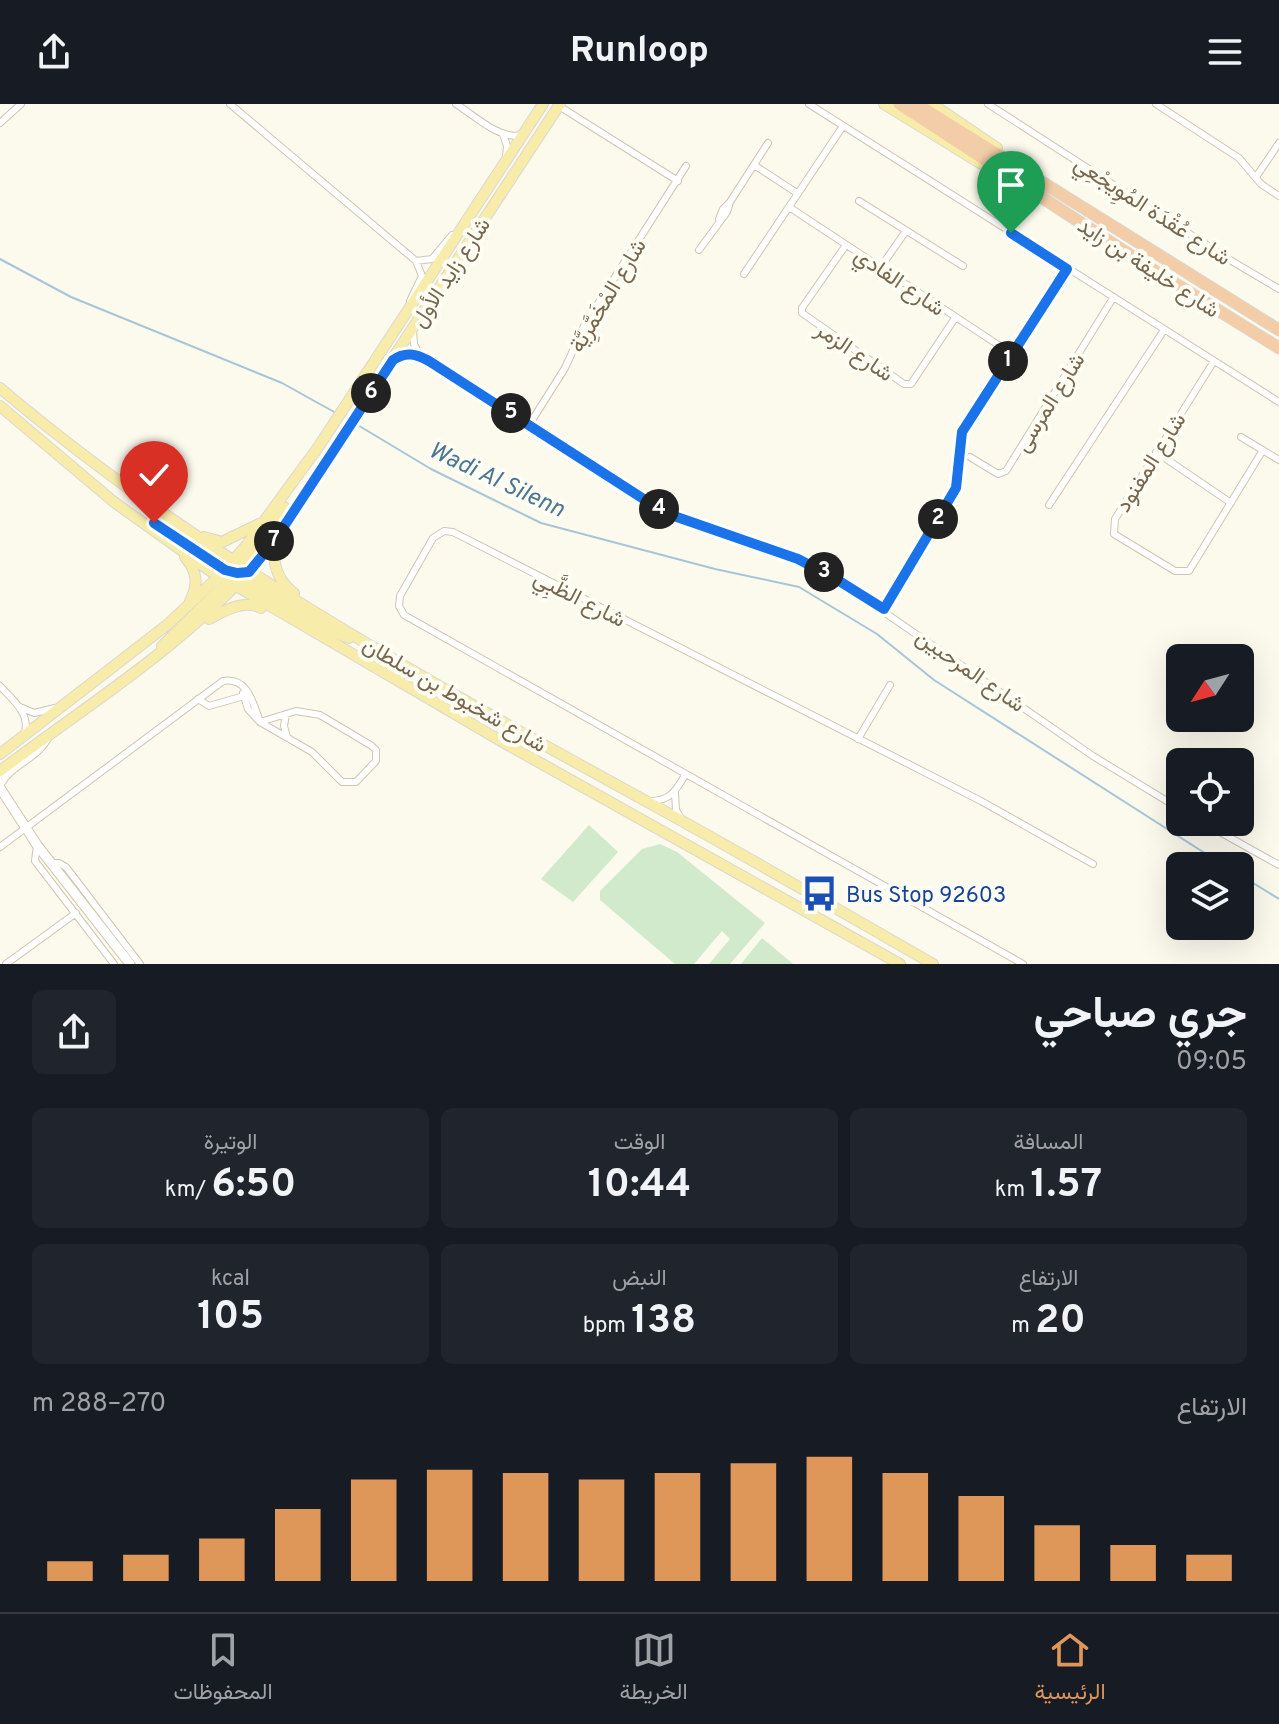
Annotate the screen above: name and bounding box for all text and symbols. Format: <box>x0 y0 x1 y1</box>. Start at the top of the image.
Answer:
text: Runloop <box>570 29 709 75</box>
icon: share <box>32 30 76 74</box>
icon: menu <box>1203 30 1247 74</box>
pin <box>977 151 1045 233</box>
street label: شارع عُقْدَة المُوِيجْعِي <box>1067 151 1236 275</box>
icon: arrive <box>989 163 1033 207</box>
street label: شارع زايد الأول <box>406 213 498 333</box>
street label: شارع خليفة بن زايد <box>1072 213 1224 325</box>
street label: شارع المْخَمَّرِيَّة <box>565 235 655 359</box>
street label: شارع الفادي <box>846 243 949 326</box>
street label: شارع الزمر <box>809 317 898 389</box>
pin: 1 <box>988 341 1028 381</box>
text: 1 <box>1004 347 1012 374</box>
street label: شارع المرسى <box>1010 349 1092 458</box>
pin: 6 <box>351 373 391 413</box>
text: 6 <box>364 379 378 406</box>
pin: 5 <box>491 393 531 433</box>
text: 5 <box>504 399 518 426</box>
street label: شارع المفنود <box>1111 409 1193 518</box>
water label: Wadi Al Silenn <box>423 436 569 525</box>
pin <box>120 441 188 523</box>
icon: check <box>132 453 176 497</box>
pin: 4 <box>639 489 679 529</box>
text: 4 <box>652 495 666 522</box>
pin: 2 <box>918 499 958 539</box>
text: 2 <box>931 505 945 532</box>
pin: 7 <box>254 521 294 561</box>
text: 7 <box>268 527 280 554</box>
pin: 3 <box>804 552 844 592</box>
text: 3 <box>817 558 831 585</box>
street label: شارع الظَّبِي <box>527 561 632 638</box>
street label: شارع المرحبين <box>910 625 1029 720</box>
street label: شارع شخبوط بن سلطان <box>357 632 551 760</box>
north arrow <box>1166 644 1254 732</box>
map controls <box>1166 644 1254 940</box>
button: locate <box>1166 748 1254 836</box>
button: layers <box>1166 852 1254 940</box>
bus stop icon: Bus Stop 92603 <box>801 875 839 913</box>
place label: Bus Stop 92603 <box>846 883 1006 910</box>
text: جري صباحي <box>1033 988 1247 1044</box>
button: share <box>32 990 116 1074</box>
text: 09:05 <box>1176 1046 1247 1079</box>
text: الوتيرة <box>204 1130 257 1157</box>
text: الوقت <box>614 1130 665 1157</box>
text: المسافة <box>1014 1130 1083 1157</box>
text: 6:50 <box>211 1161 296 1211</box>
text: 10:44 <box>588 1161 691 1211</box>
text: 1.57 <box>1030 1161 1102 1211</box>
text: /km <box>165 1177 211 1204</box>
text: km <box>995 1177 1030 1204</box>
text: kcal <box>211 1266 250 1293</box>
text: النبض <box>612 1266 667 1293</box>
text: الارتفاع <box>1019 1266 1078 1293</box>
text: 105 <box>197 1293 264 1343</box>
text: 138 <box>631 1297 696 1347</box>
text: 20 <box>1035 1297 1086 1347</box>
text: bpm <box>583 1313 631 1340</box>
text: m <box>1011 1313 1035 1340</box>
text: 270–288 m <box>32 1388 166 1421</box>
text: الارتفاع <box>1176 1392 1247 1425</box>
tab: المحفوظات <box>173 1628 273 1711</box>
tab: الخريطة <box>619 1628 688 1711</box>
tab: الرئيسية <box>1034 1628 1106 1711</box>

